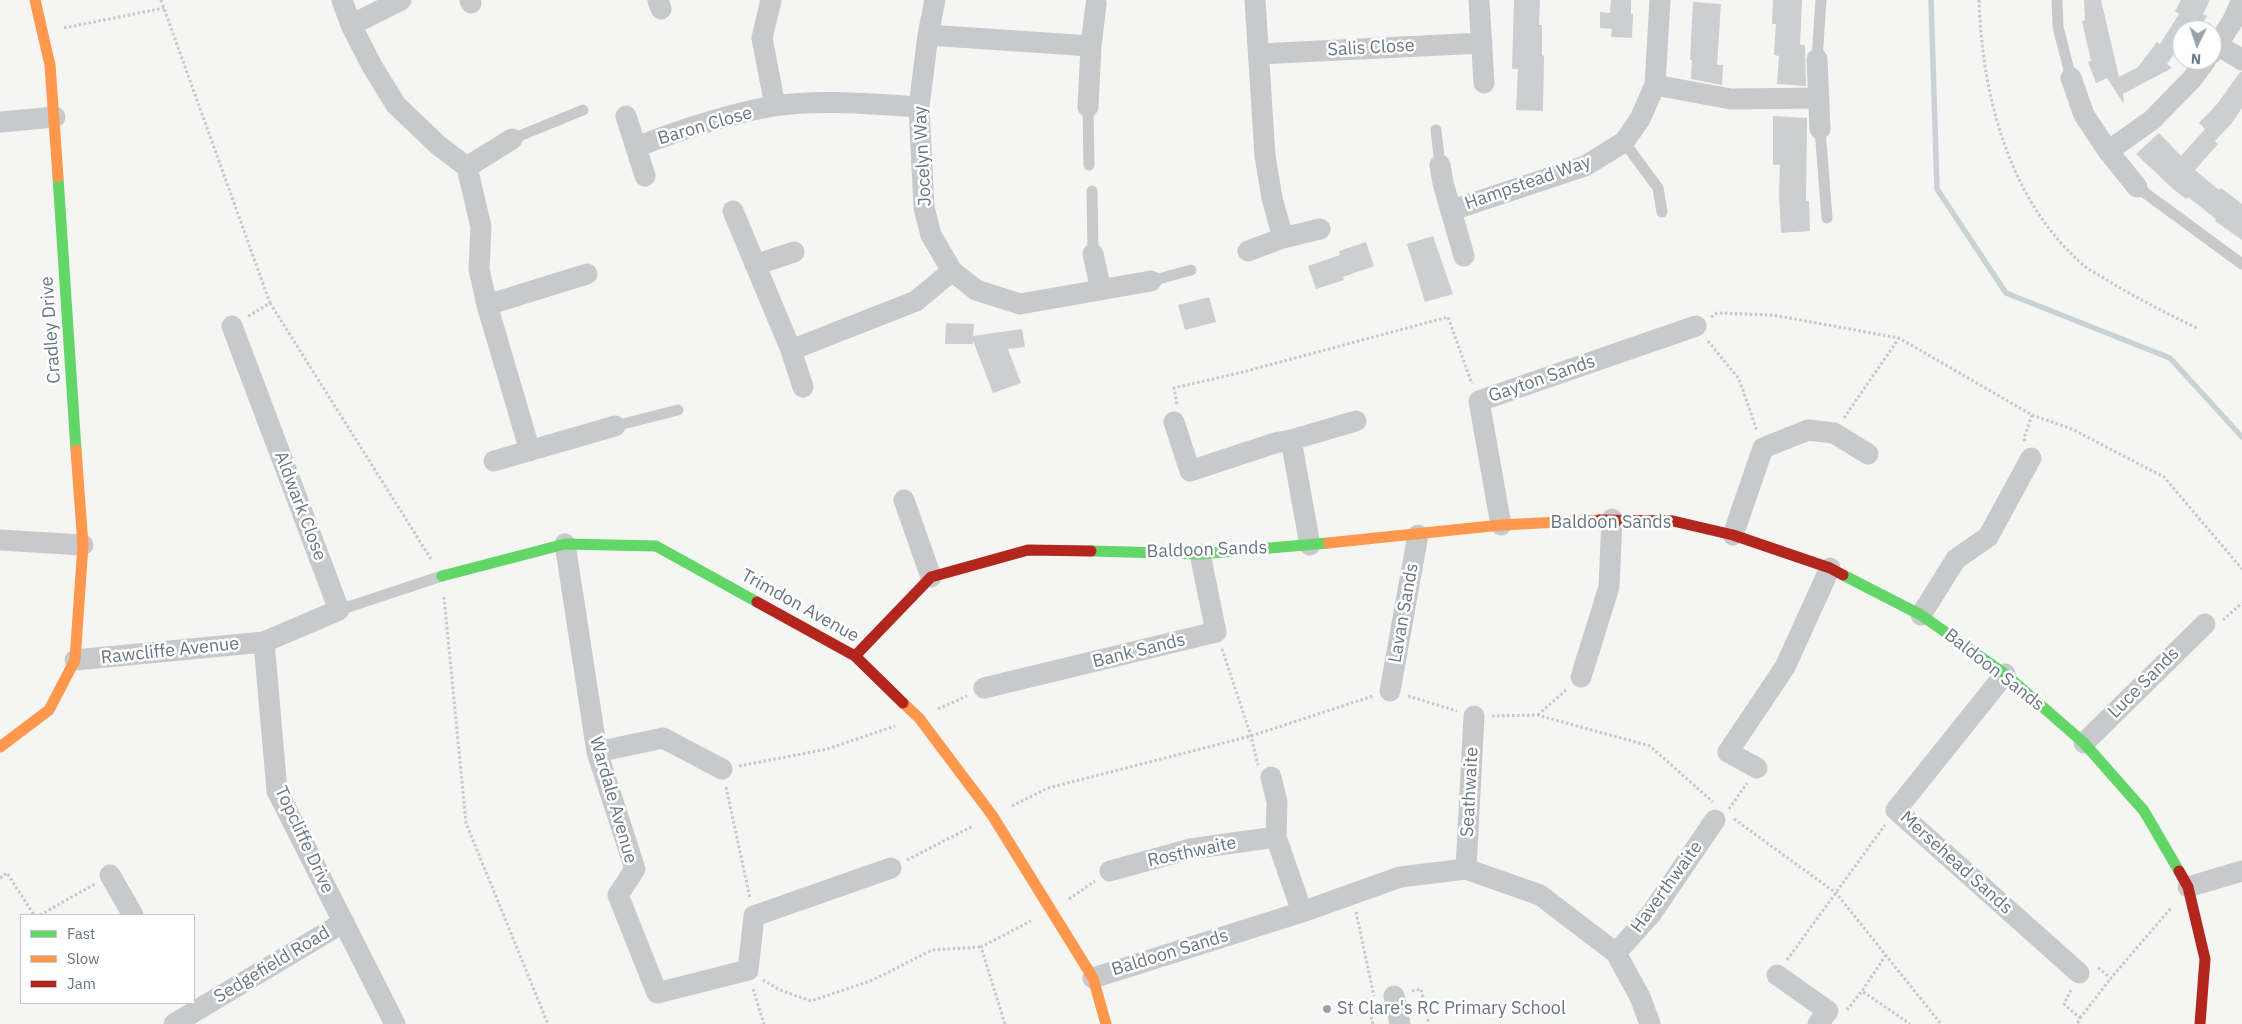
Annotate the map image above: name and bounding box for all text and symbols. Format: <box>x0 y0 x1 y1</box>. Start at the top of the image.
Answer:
north arrow <box>2172 20 2222 70</box>
street label: Salis Close <box>1327 35 1415 61</box>
text: N <box>2190 50 2202 68</box>
street label: Baron Close <box>655 102 755 150</box>
street label: Jocelyn Way <box>910 105 936 207</box>
street label: Hampstead Way <box>1462 151 1594 215</box>
street label: Cradley Drive <box>36 276 66 384</box>
street label: Gayton Sands <box>1486 351 1598 407</box>
street label: Aldwark Close <box>269 448 331 564</box>
street label: Baldoon Sands <box>1551 512 1671 534</box>
street label: Baldoon Sands <box>1146 537 1268 563</box>
street label: Lavan Sands <box>1385 562 1423 664</box>
street label: Trimdon Avenue <box>737 565 863 647</box>
street label: Baldoon Sands <box>1940 624 2048 716</box>
street label: Bank Sands <box>1090 629 1188 673</box>
street label: Rawcliffe Avenue <box>100 633 240 669</box>
street label: Luce Sands <box>2104 643 2184 723</box>
street label: Wardale Avenue <box>585 734 641 866</box>
street label: Seathwaite <box>1457 746 1483 838</box>
street label: Topcliffe Drive <box>270 783 338 897</box>
street label: Mersehead Sands <box>1895 807 2017 919</box>
street label: Rosthwaite <box>1146 832 1238 872</box>
street label: Haverthwaite <box>1627 837 1707 937</box>
legend <box>20 914 195 1004</box>
street label: Sedgefield Road <box>210 922 334 1008</box>
text: Fast <box>67 924 95 943</box>
street label: Baldoon Sands <box>1109 925 1231 981</box>
text: Slow <box>67 949 100 968</box>
text: Jam <box>67 974 96 993</box>
place label: St Clare's RC Primary School <box>1337 998 1566 1020</box>
marker: St Clare's RC Primary School <box>1321 1003 1333 1015</box>

